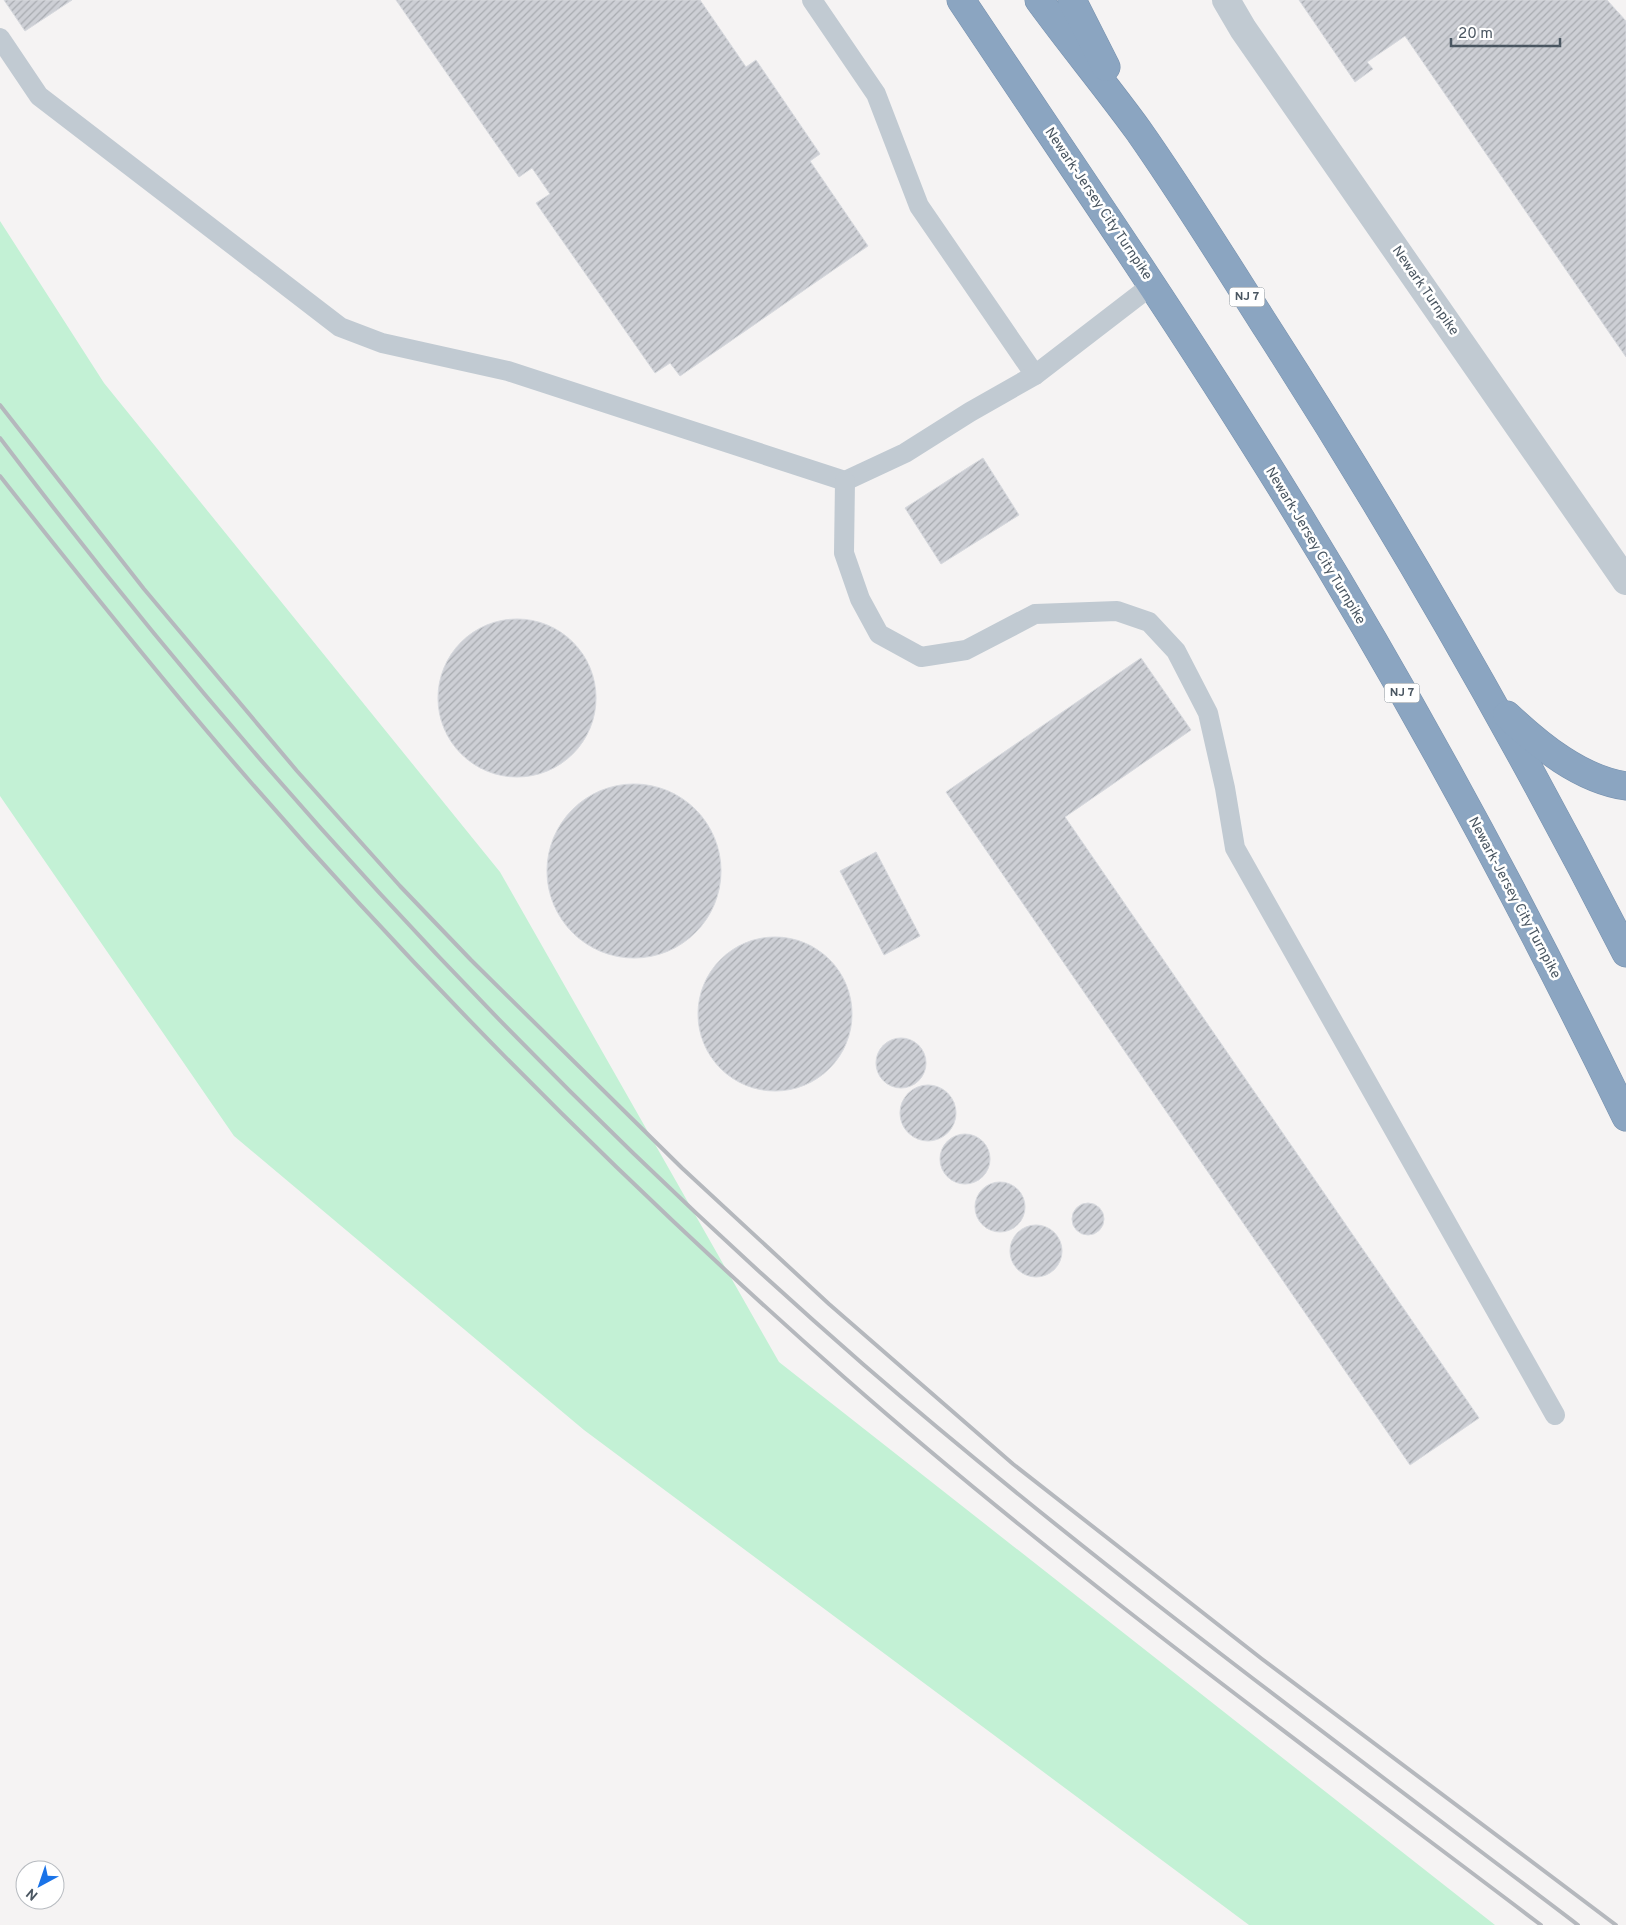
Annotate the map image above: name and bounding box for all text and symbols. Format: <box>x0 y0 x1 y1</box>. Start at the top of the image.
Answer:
scale bar <box>1451 15 1560 47</box>
text: 20 m <box>1458 25 1493 44</box>
street label: Newark-Jersey City Turnpike <box>1041 124 1155 284</box>
street label: Newark Turnpike <box>1388 243 1462 339</box>
road number: NJ 7 <box>1230 288 1264 306</box>
street label: Newark-Jersey City Turnpike <box>1261 464 1369 628</box>
road number: NJ 7 <box>1384 684 1420 702</box>
street label: Newark-Jersey City Turnpike <box>1464 814 1564 982</box>
north arrow <box>15 1860 65 1910</box>
text: N <box>23 1884 42 1904</box>

